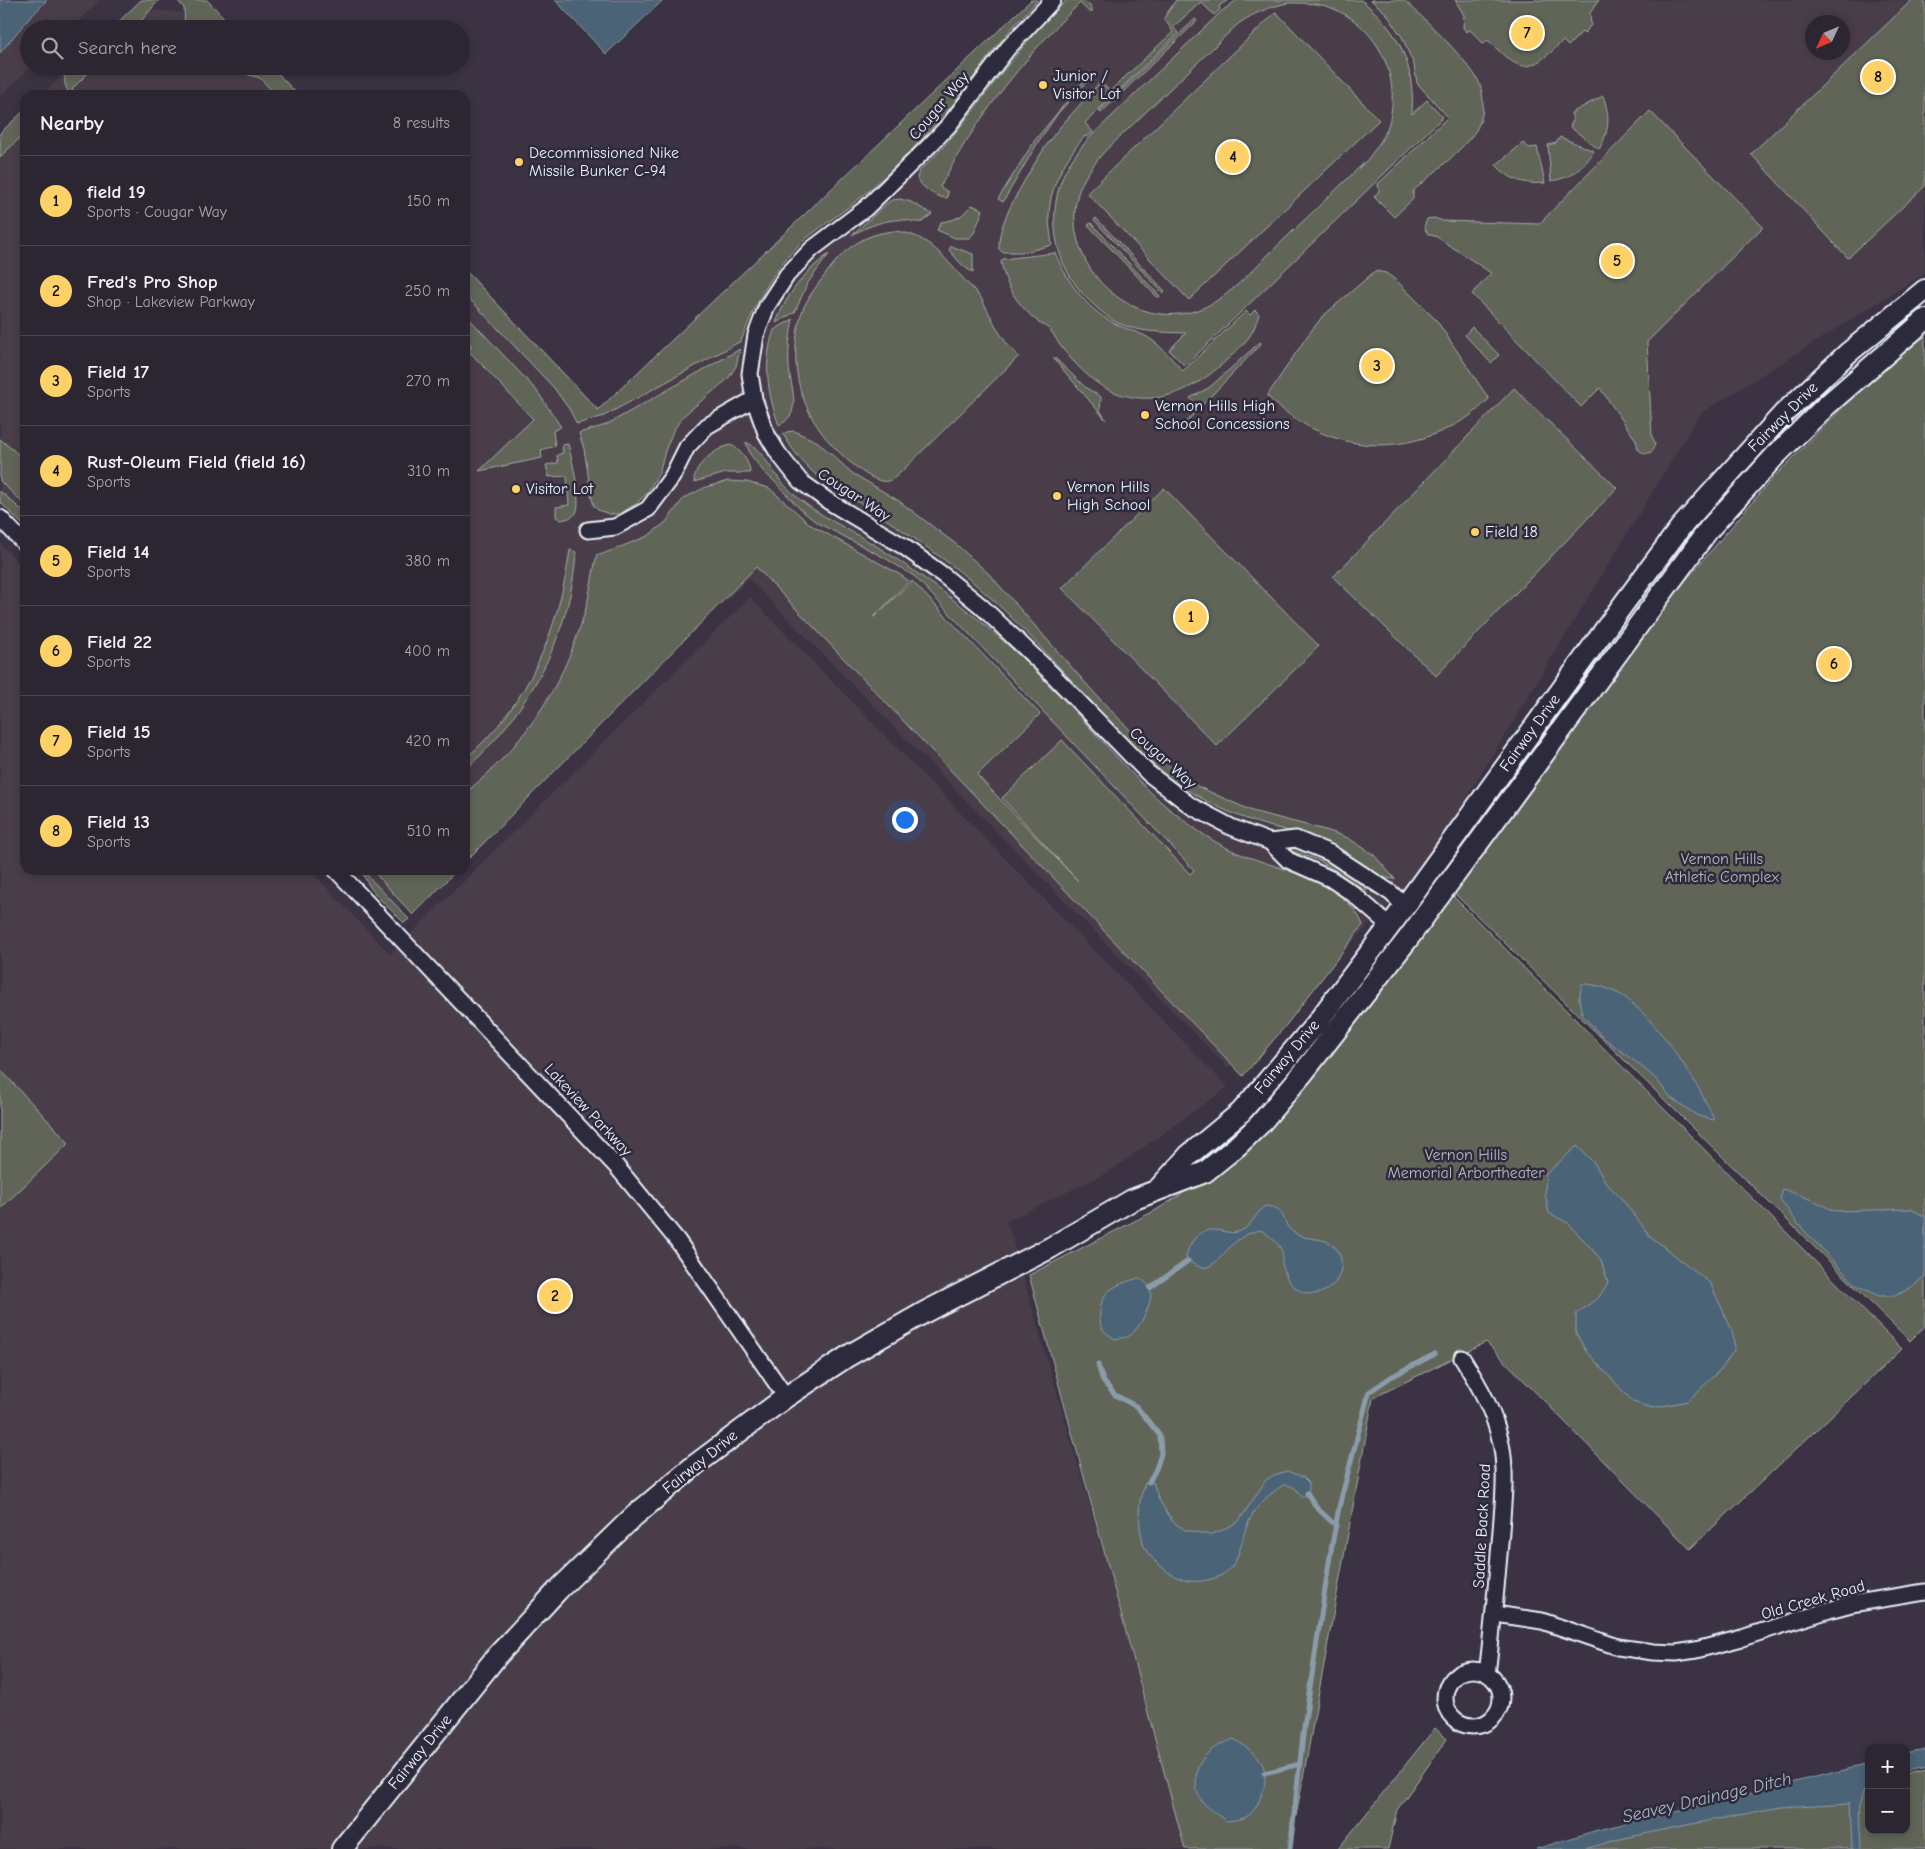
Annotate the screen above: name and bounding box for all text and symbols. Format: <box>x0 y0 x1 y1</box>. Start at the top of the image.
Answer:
pin: 7 <box>1511 14 1543 52</box>
north arrow <box>1805 15 1850 60</box>
search box <box>20 20 470 75</box>
icon: search <box>38 34 66 62</box>
text: Search here <box>78 37 177 59</box>
pin: 8 <box>1862 58 1894 96</box>
place label: Junior / Visitor Lot <box>1053 67 1121 103</box>
street label: Cougar Way <box>905 68 973 144</box>
marker: Junior / Visitor Lot <box>1037 79 1049 91</box>
text: Nearby <box>40 111 104 135</box>
text: 8 results <box>393 114 450 132</box>
pin: 4 <box>1217 138 1249 176</box>
place label: Decommissioned Nike Missile Bunker C-94 <box>529 144 679 180</box>
marker: Decommissioned Nike Missile Bunker C-94 <box>513 156 525 168</box>
text: field 19 <box>87 181 146 203</box>
text: 1 <box>53 192 59 210</box>
text: 150 m <box>407 192 450 210</box>
text: Sports · Cougar Way <box>87 203 227 221</box>
pin: 5 <box>1601 242 1633 280</box>
text: Fred's Pro Shop <box>87 271 218 293</box>
text: 2 <box>52 282 60 300</box>
text: 250 m <box>405 282 450 300</box>
text: Shop · Lakeview Parkway <box>87 293 255 311</box>
pin: 3 <box>1361 347 1393 385</box>
text: Field 17 <box>87 361 149 383</box>
text: 3 <box>52 372 60 390</box>
text: 270 m <box>406 372 450 390</box>
street label: Fairway Drive <box>1744 378 1822 456</box>
text: Sports <box>87 383 130 401</box>
place label: Vernon Hills High School Concessions <box>1155 397 1290 433</box>
marker: Vernon Hills High School Concessions <box>1139 409 1151 421</box>
text: Rust-Oleum Field (field 16) <box>87 451 306 473</box>
text: 4 <box>52 462 60 480</box>
text: 310 m <box>407 462 450 480</box>
street label: Cougar Way <box>814 465 894 526</box>
text: Sports <box>87 473 130 491</box>
place label: Vernon Hills High School <box>1067 478 1150 514</box>
place label: Visitor Lot <box>526 480 594 498</box>
marker: Visitor Lot <box>510 483 522 495</box>
marker: Vernon Hills High School <box>1051 490 1063 502</box>
place label: Field 18 <box>1485 523 1538 541</box>
marker: Field 18 <box>1469 526 1481 538</box>
text: Field 14 <box>87 541 149 563</box>
text: 5 <box>52 552 60 570</box>
text: 380 m <box>405 552 450 570</box>
text: Sports <box>87 563 130 581</box>
pin: 1 <box>1175 598 1207 636</box>
text: Field 22 <box>87 631 152 653</box>
text: 6 <box>52 642 60 660</box>
text: 400 m <box>404 642 450 660</box>
pin: 6 <box>1818 645 1850 683</box>
text: Sports <box>87 653 130 671</box>
street label: Fairway Drive <box>1496 691 1564 775</box>
text: Field 15 <box>87 721 151 743</box>
street label: Cougar Way <box>1126 724 1201 793</box>
text: 7 <box>52 732 60 750</box>
text: 420 m <box>406 732 450 750</box>
text: Sports <box>87 743 130 761</box>
your location <box>892 807 918 833</box>
text: Field 13 <box>87 811 150 833</box>
text: 8 <box>52 822 60 840</box>
text: 510 m <box>407 822 450 840</box>
text: Sports <box>87 833 130 851</box>
park label: Vernon Hills Athletic Complex <box>1665 850 1780 886</box>
street label: Fairway Drive <box>1251 1016 1323 1098</box>
street label: Lakeview Parkway <box>541 1060 636 1161</box>
park label: Vernon Hills Memorial Arbortheater <box>1387 1146 1545 1182</box>
pin: 2 <box>539 1277 571 1315</box>
street label: Fairway Drive <box>659 1426 741 1498</box>
street label: Saddle Back Road <box>1470 1463 1494 1589</box>
street label: Old Creek Road <box>1759 1577 1867 1623</box>
street label: Fairway Drive <box>384 1711 456 1793</box>
map controls <box>1865 1744 1910 1834</box>
button: + <box>1865 1744 1910 1789</box>
water label: Seavey Drainage Ditch <box>1620 1768 1794 1828</box>
button: − <box>1865 1789 1910 1834</box>

